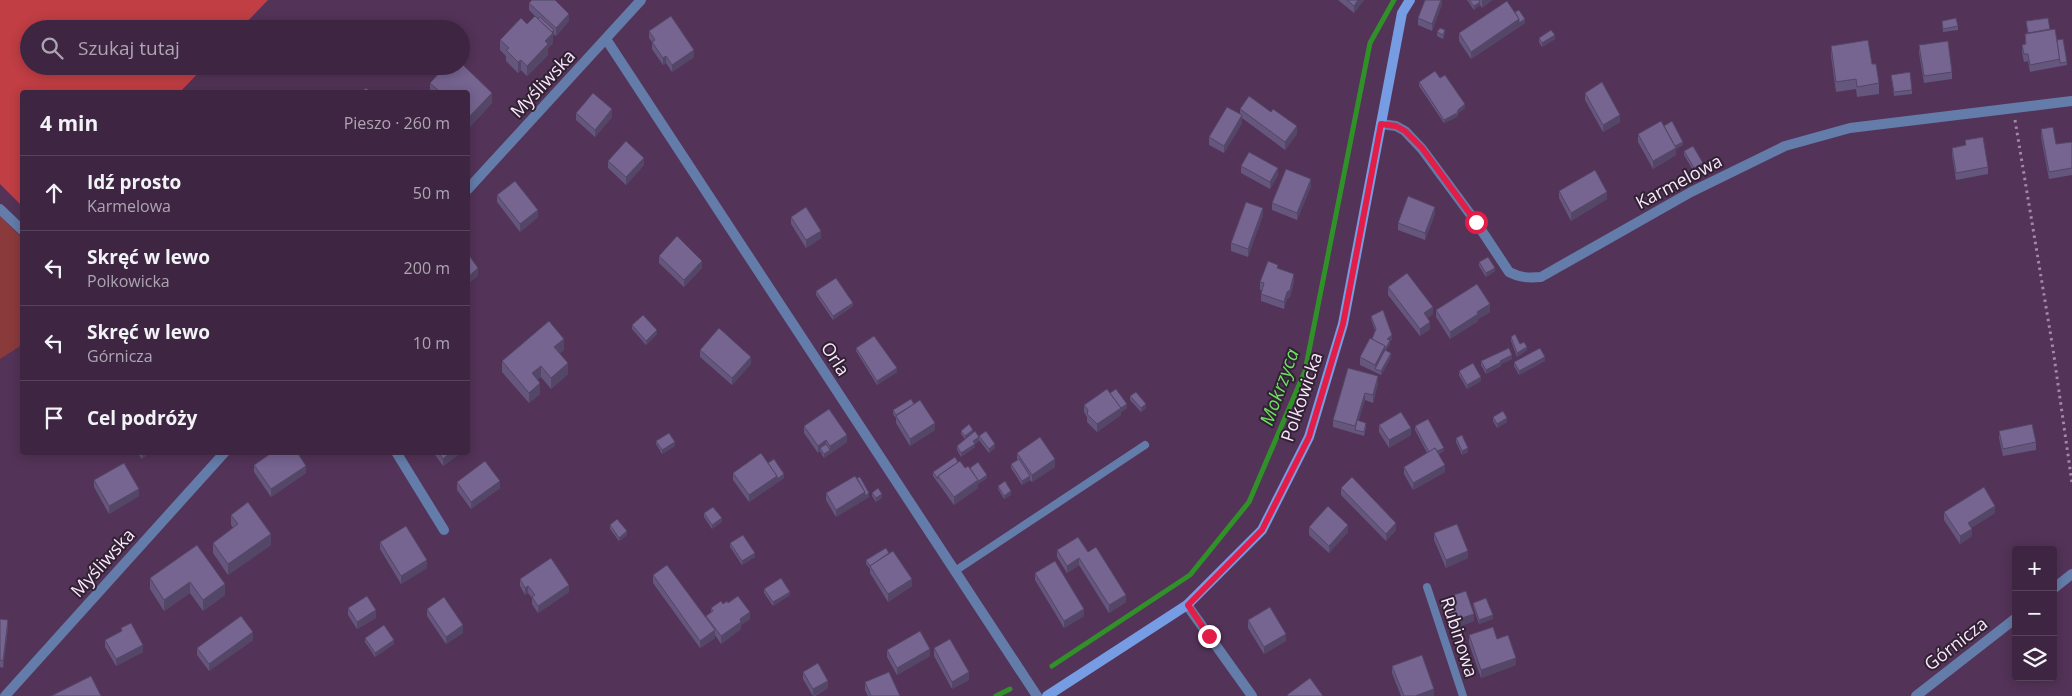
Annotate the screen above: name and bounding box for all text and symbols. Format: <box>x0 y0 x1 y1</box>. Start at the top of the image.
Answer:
search box <box>20 20 470 75</box>
icon: search <box>38 34 66 62</box>
text: Szukaj tutaj <box>78 35 180 61</box>
street label: Myśliwska <box>505 44 580 123</box>
text: 4 min <box>40 109 98 137</box>
text: Pieszo · 260 m <box>344 112 450 134</box>
street label: Karmelowa <box>1631 148 1726 214</box>
text: Idź prosto <box>87 169 181 195</box>
icon: ahead <box>40 179 68 207</box>
text: 50 m <box>413 182 450 204</box>
text: Karmelowa <box>87 195 171 217</box>
route start <box>1465 211 1488 234</box>
text: Skręć w lewo <box>87 244 210 270</box>
icon: left <box>40 254 68 282</box>
text: 200 m <box>404 257 450 279</box>
text: Polkowicka <box>87 270 170 292</box>
text: Skręć w lewo <box>87 319 210 345</box>
icon: left <box>40 329 68 357</box>
text: 10 m <box>413 332 450 354</box>
street label: Orla <box>816 337 856 380</box>
text: Górnicza <box>87 345 153 367</box>
water label: Mokrzyca <box>1253 345 1305 429</box>
street label: Polkowicka <box>1275 349 1328 445</box>
icon: arrive <box>40 404 68 432</box>
text: Cel podróży <box>87 405 197 431</box>
street label: Myśliwska <box>65 523 140 602</box>
map controls <box>2012 546 2057 681</box>
button: + <box>2012 546 2057 591</box>
button: − <box>2012 591 2057 636</box>
street label: Rubinowa <box>1436 593 1484 680</box>
street label: Górnicza <box>1919 611 1992 675</box>
route end <box>1198 625 1221 648</box>
button: layers <box>2012 636 2057 681</box>

